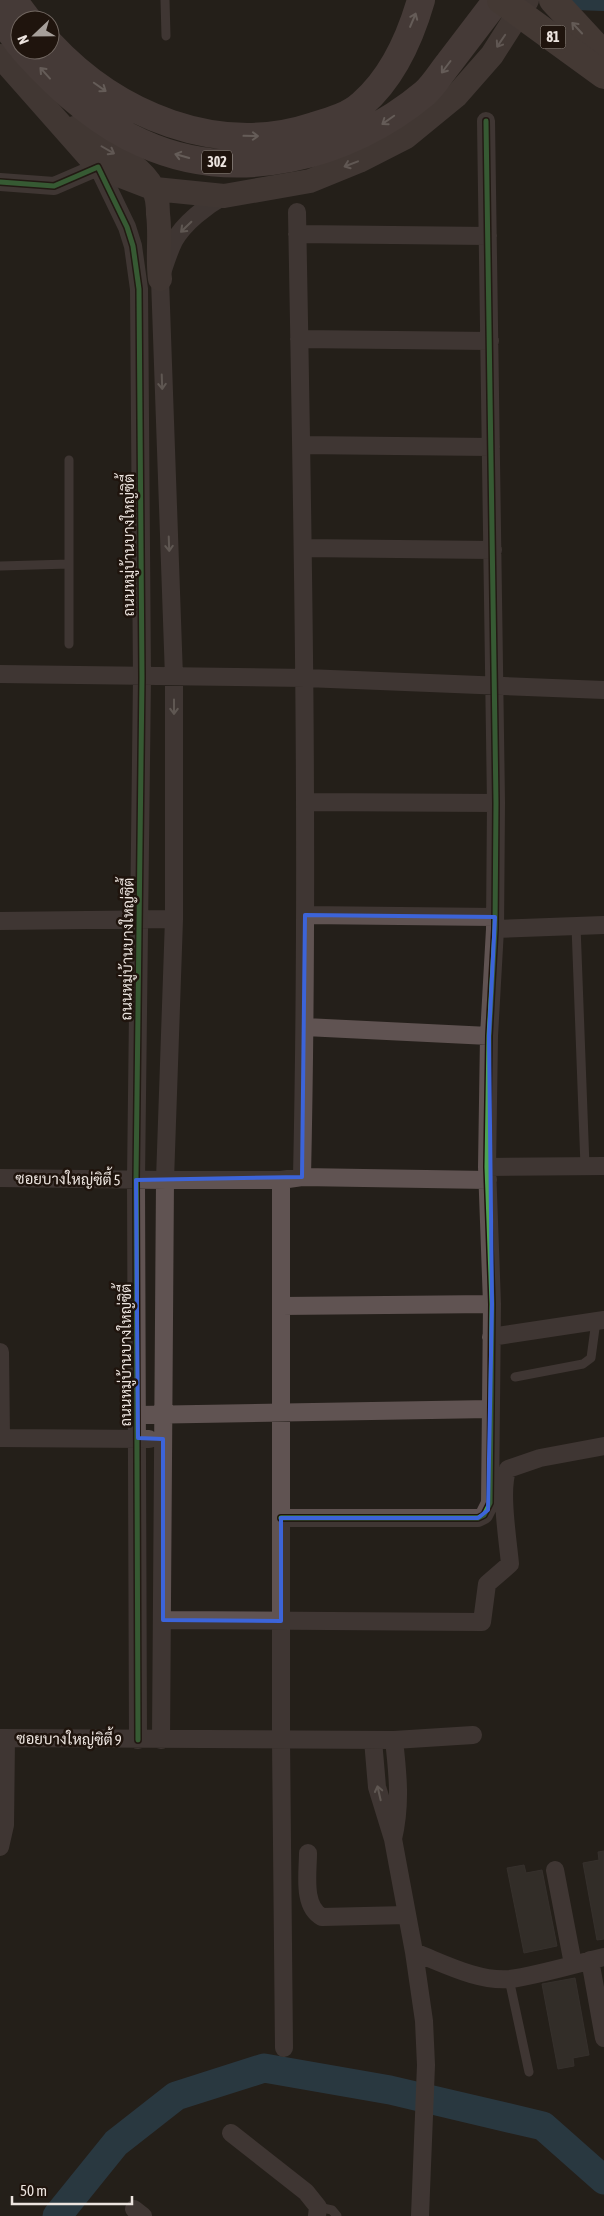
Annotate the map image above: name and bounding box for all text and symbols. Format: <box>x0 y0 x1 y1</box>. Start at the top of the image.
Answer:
north arrow <box>10 10 60 60</box>
one-way arrow <box>409 13 419 28</box>
one-way arrow <box>571 22 583 35</box>
road number: 81 <box>540 26 566 48</box>
text: N <box>14 33 32 47</box>
one-way arrow <box>496 34 506 48</box>
one-way arrow <box>441 60 451 74</box>
one-way arrow <box>39 66 51 79</box>
one-way arrow <box>93 82 107 92</box>
one-way arrow <box>381 115 395 125</box>
one-way arrow <box>243 131 259 141</box>
one-way arrow <box>100 145 115 155</box>
one-way arrow <box>175 150 191 160</box>
road number: 302 <box>202 150 232 173</box>
one-way arrow <box>344 160 359 170</box>
one-way arrow <box>180 221 192 233</box>
one-way arrow <box>158 374 167 390</box>
street label: ถนนหมู่บ้านบางใหญ่ซิตี้ <box>114 473 139 616</box>
one-way arrow <box>164 536 173 552</box>
one-way arrow <box>169 698 179 714</box>
street label: ถนนหมู่บ้านบางใหญ่ซิตี้ <box>111 877 139 1021</box>
street label: ซอยบางใหญ่ซิตี้ 5 <box>15 1164 121 1189</box>
street label: ถนนหมู่บ้านบางใหญ่ซิตี้ <box>111 1283 136 1426</box>
street label: ซอยบางใหญ่ซิตี้ 9 <box>16 1724 122 1749</box>
one-way arrow <box>373 1785 383 1801</box>
scale bar <box>12 2174 132 2206</box>
text: 50 m <box>20 2182 47 2199</box>

